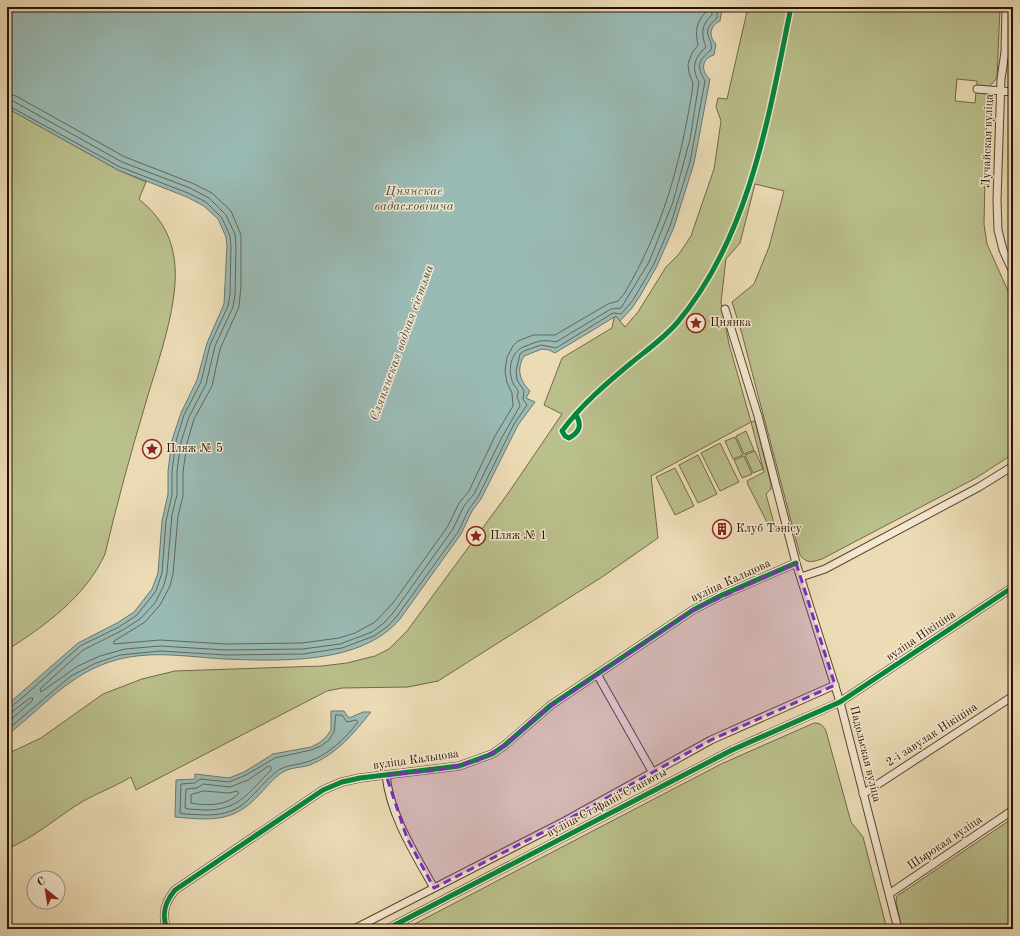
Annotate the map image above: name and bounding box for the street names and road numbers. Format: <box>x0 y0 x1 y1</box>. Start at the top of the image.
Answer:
street label: Лучайская вуліца <box>979 94 996 188</box>
street label: вуліца Кальцова <box>689 556 773 605</box>
street label: вуліца Нікіціна <box>884 608 958 664</box>
street label: 2-і завулак Нікіціна <box>884 700 980 769</box>
street label: Падольская вуліца <box>847 704 884 803</box>
street label: вуліца Кальцова <box>372 747 460 772</box>
street label: вуліца Стэфаніі Станюты <box>545 765 669 840</box>
street label: Шырокая вуліца <box>905 813 985 872</box>

